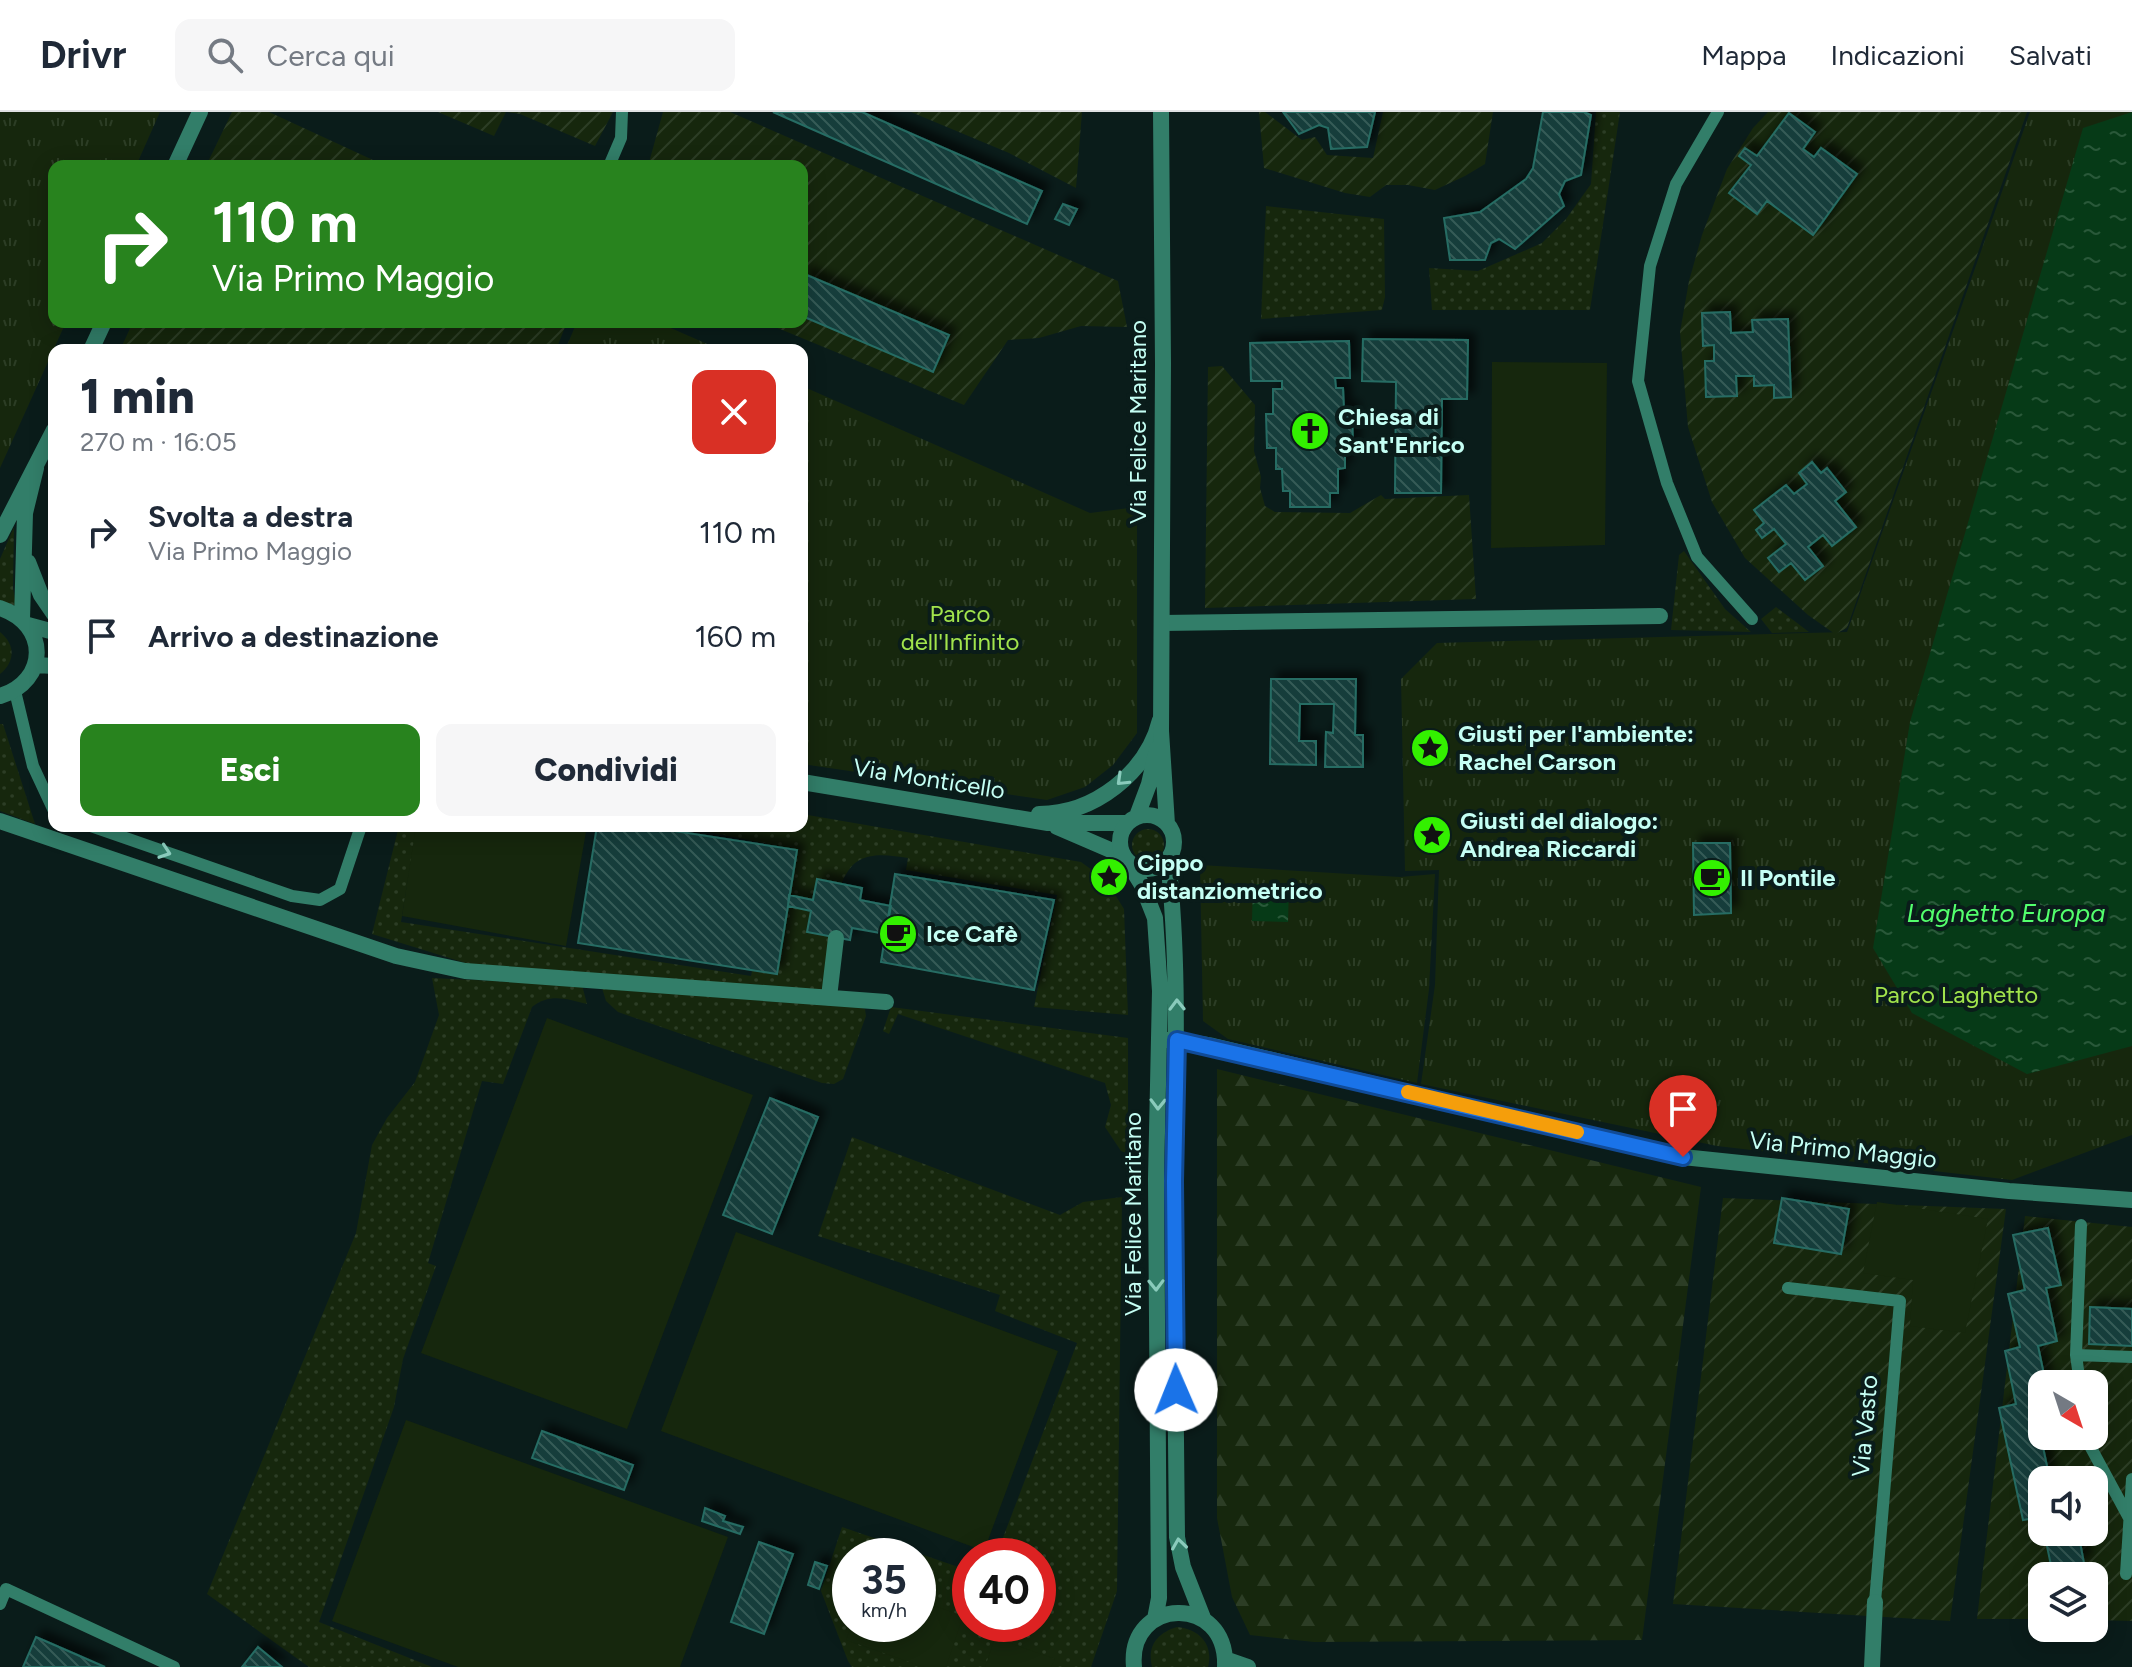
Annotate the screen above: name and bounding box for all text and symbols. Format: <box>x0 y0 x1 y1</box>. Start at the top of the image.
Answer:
search box <box>175 19 735 91</box>
text: Drivr <box>40 32 127 78</box>
icon: search <box>203 33 247 77</box>
text: Cerca qui <box>267 37 395 74</box>
text: Mappa <box>1701 38 1787 72</box>
text: Indicazioni <box>1831 38 1965 72</box>
text: Salvati <box>2009 38 2092 72</box>
text: 110 m <box>212 189 358 256</box>
icon: right <box>80 192 184 296</box>
text: Via Primo Maggio <box>212 257 495 300</box>
street label: Via Felice Maritano <box>1123 320 1152 524</box>
text: 1 min <box>80 367 195 425</box>
button: close <box>692 370 776 454</box>
place label: Chiesa di Sant'Enrico <box>1338 402 1465 459</box>
church icon: Chiesa di Sant'Enrico <box>1289 410 1331 452</box>
text: 270 m · 16:05 <box>80 426 237 458</box>
text: Svolta a destra <box>148 498 353 535</box>
icon: right <box>80 510 124 554</box>
text: 110 m <box>699 514 776 551</box>
text: Via Primo Maggio <box>148 535 352 567</box>
park label: Parco dell'Infinito <box>901 599 1019 656</box>
icon: arrive <box>80 614 124 658</box>
text: Arrivo a destinazione <box>148 618 439 655</box>
text: 160 m <box>694 618 776 655</box>
place label: Giusti per l'ambiente: Rachel Carson <box>1458 719 1694 776</box>
button: Esci <box>80 724 420 816</box>
button: Condividi <box>436 724 776 816</box>
place icon: Giusti per l'ambiente: Rachel Carson <box>1409 727 1451 769</box>
street label: Via Monticello <box>851 752 1007 805</box>
one-way arrow <box>1117 771 1131 785</box>
place label: Giusti del dialogo: Andrea Riccardi <box>1460 806 1659 863</box>
place icon: Giusti del dialogo: Andrea Riccardi <box>1411 814 1453 856</box>
one-way arrow <box>157 842 171 859</box>
place label: Cippo distanziometrico <box>1137 848 1323 905</box>
place icon: Cippo distanziometrico <box>1088 856 1130 898</box>
cafe icon: Il Pontile <box>1691 857 1733 899</box>
place label: Il Pontile <box>1740 863 1836 892</box>
water label: Laghetto Europa <box>1907 897 2105 929</box>
cafe icon: Ice Cafè <box>877 913 919 955</box>
place label: Ice Cafè <box>926 919 1018 948</box>
park label: Parco Laghetto <box>1874 980 2038 1009</box>
one-way arrow <box>1168 998 1186 1011</box>
pin <box>1649 1075 1717 1157</box>
icon: arrive <box>1661 1087 1705 1131</box>
one-way arrow <box>1149 1098 1166 1111</box>
street label: Via Felice Maritano <box>1118 1112 1147 1316</box>
street label: Via Primo Maggio <box>1748 1125 1938 1174</box>
one-way arrow <box>1147 1279 1165 1292</box>
position arrow <box>1134 1348 1218 1432</box>
north arrow <box>2028 1370 2108 1450</box>
map controls <box>2028 1370 2108 1642</box>
street label: Via Vasto <box>1846 1374 1883 1478</box>
button: sound <box>2028 1466 2108 1546</box>
one-way arrow <box>1171 1537 1188 1551</box>
speed limit sign: 40 <box>952 1538 1056 1642</box>
text: 35 <box>861 1556 907 1604</box>
button: layers <box>2028 1562 2108 1642</box>
text: km/h <box>861 1598 907 1622</box>

